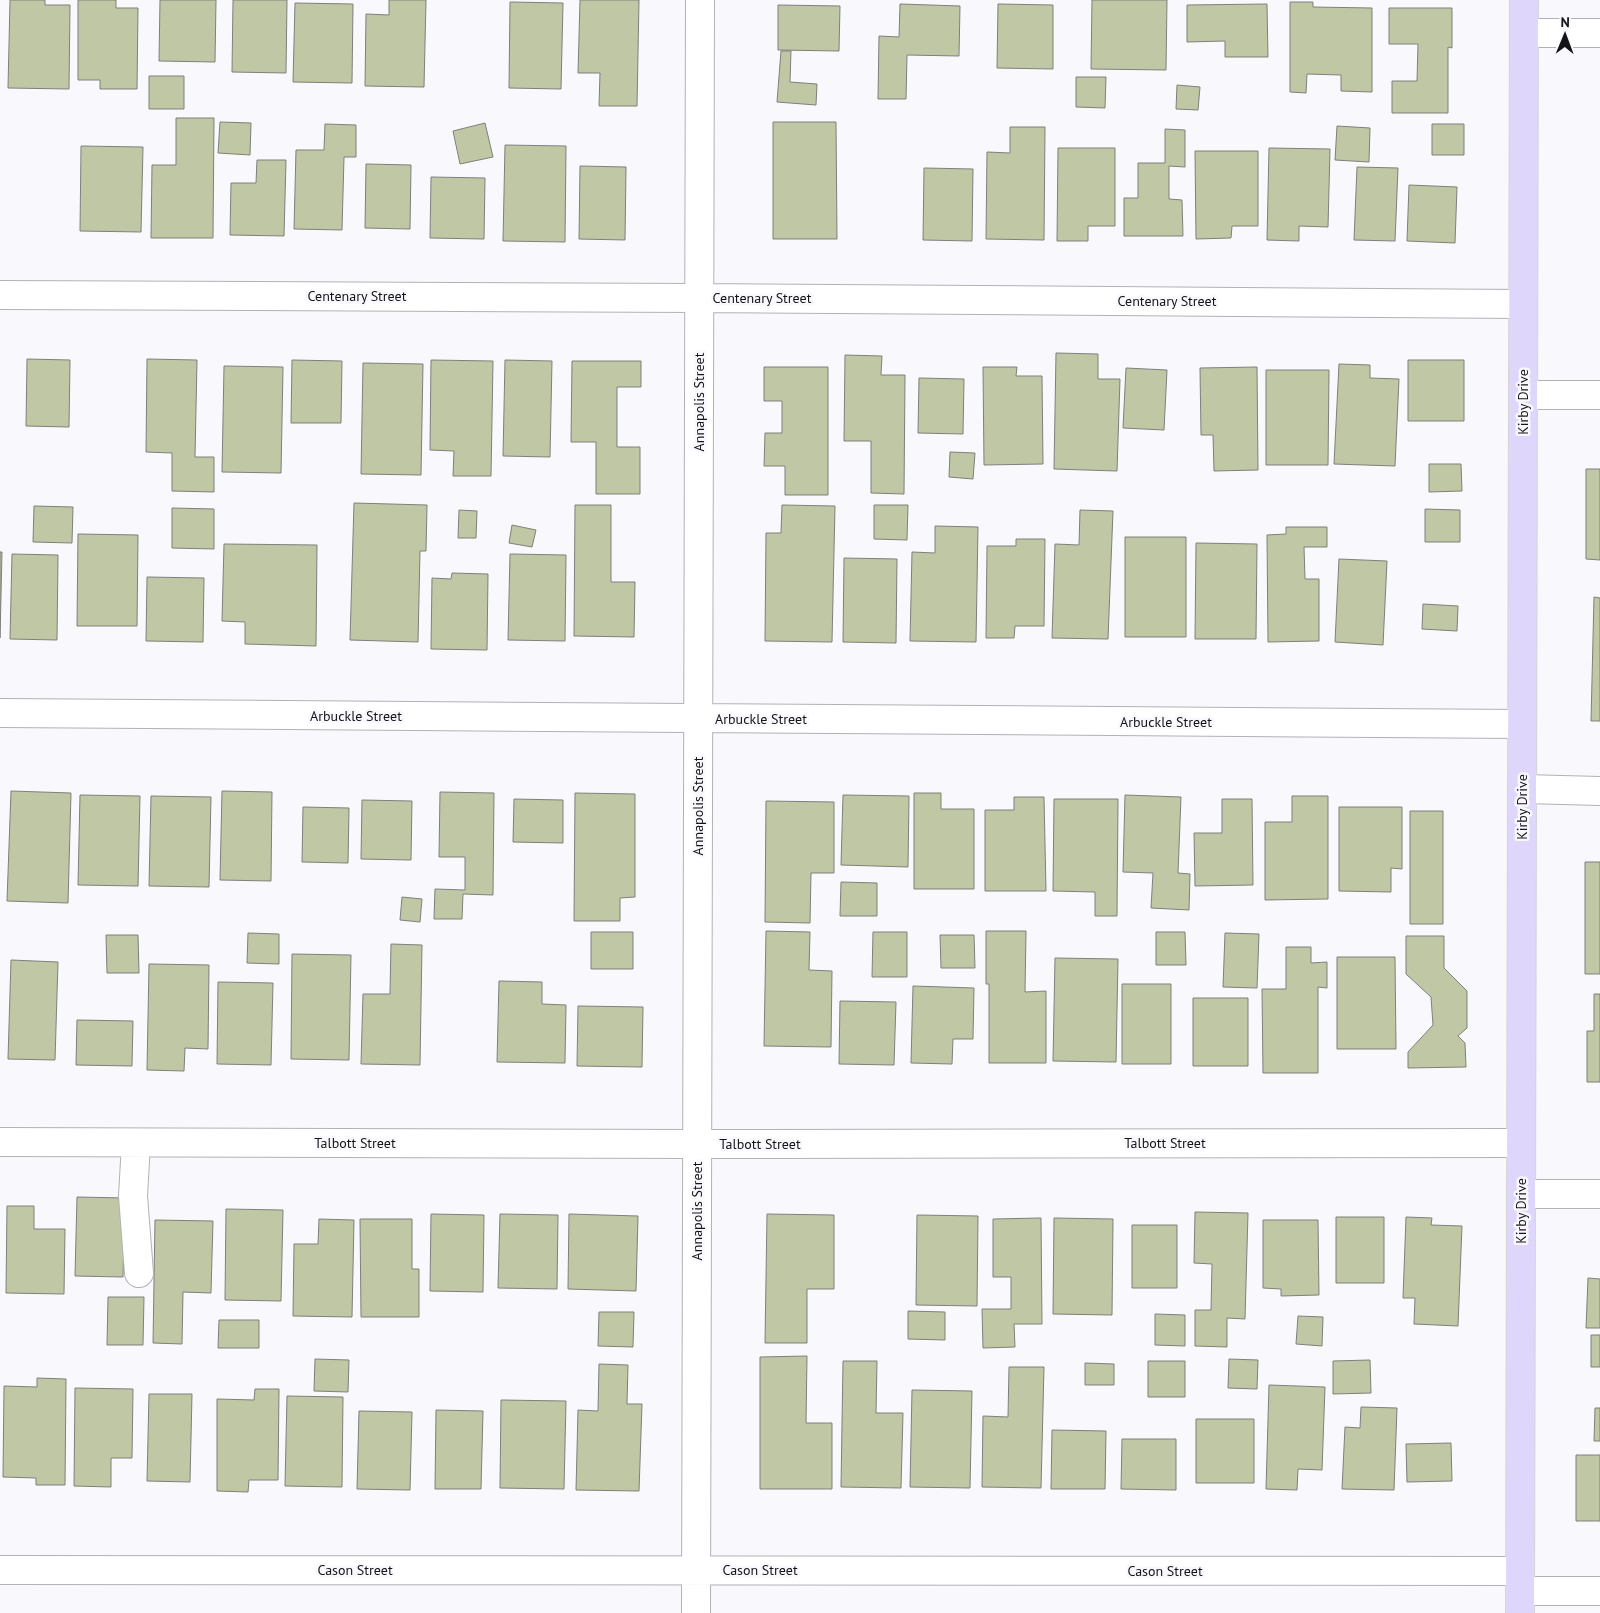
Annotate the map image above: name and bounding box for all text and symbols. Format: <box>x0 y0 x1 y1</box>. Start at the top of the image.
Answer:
north arrow <box>1540 10 1590 60</box>
text: N <box>1560 13 1570 31</box>
street label: Centenary Street <box>308 287 407 305</box>
street label: Centenary Street <box>713 289 812 307</box>
street label: Centenary Street <box>1118 292 1217 310</box>
street label: Annapolis Street <box>690 352 708 451</box>
street label: Kirby Drive <box>1514 369 1532 435</box>
street label: Arbuckle Street <box>310 707 402 725</box>
street label: Arbuckle Street <box>715 710 807 728</box>
street label: Arbuckle Street <box>1120 713 1212 731</box>
street label: Annapolis Street <box>689 756 707 855</box>
street label: Kirby Drive <box>1513 774 1531 840</box>
street label: Talbott Street <box>314 1134 396 1152</box>
street label: Talbott Street <box>1124 1134 1206 1152</box>
street label: Talbott Street <box>719 1135 801 1153</box>
street label: Annapolis Street <box>688 1161 706 1260</box>
street label: Kirby Drive <box>1512 1178 1530 1244</box>
street label: Cason Street <box>317 1561 393 1579</box>
street label: Cason Street <box>722 1561 798 1579</box>
street label: Cason Street <box>1127 1562 1203 1580</box>

